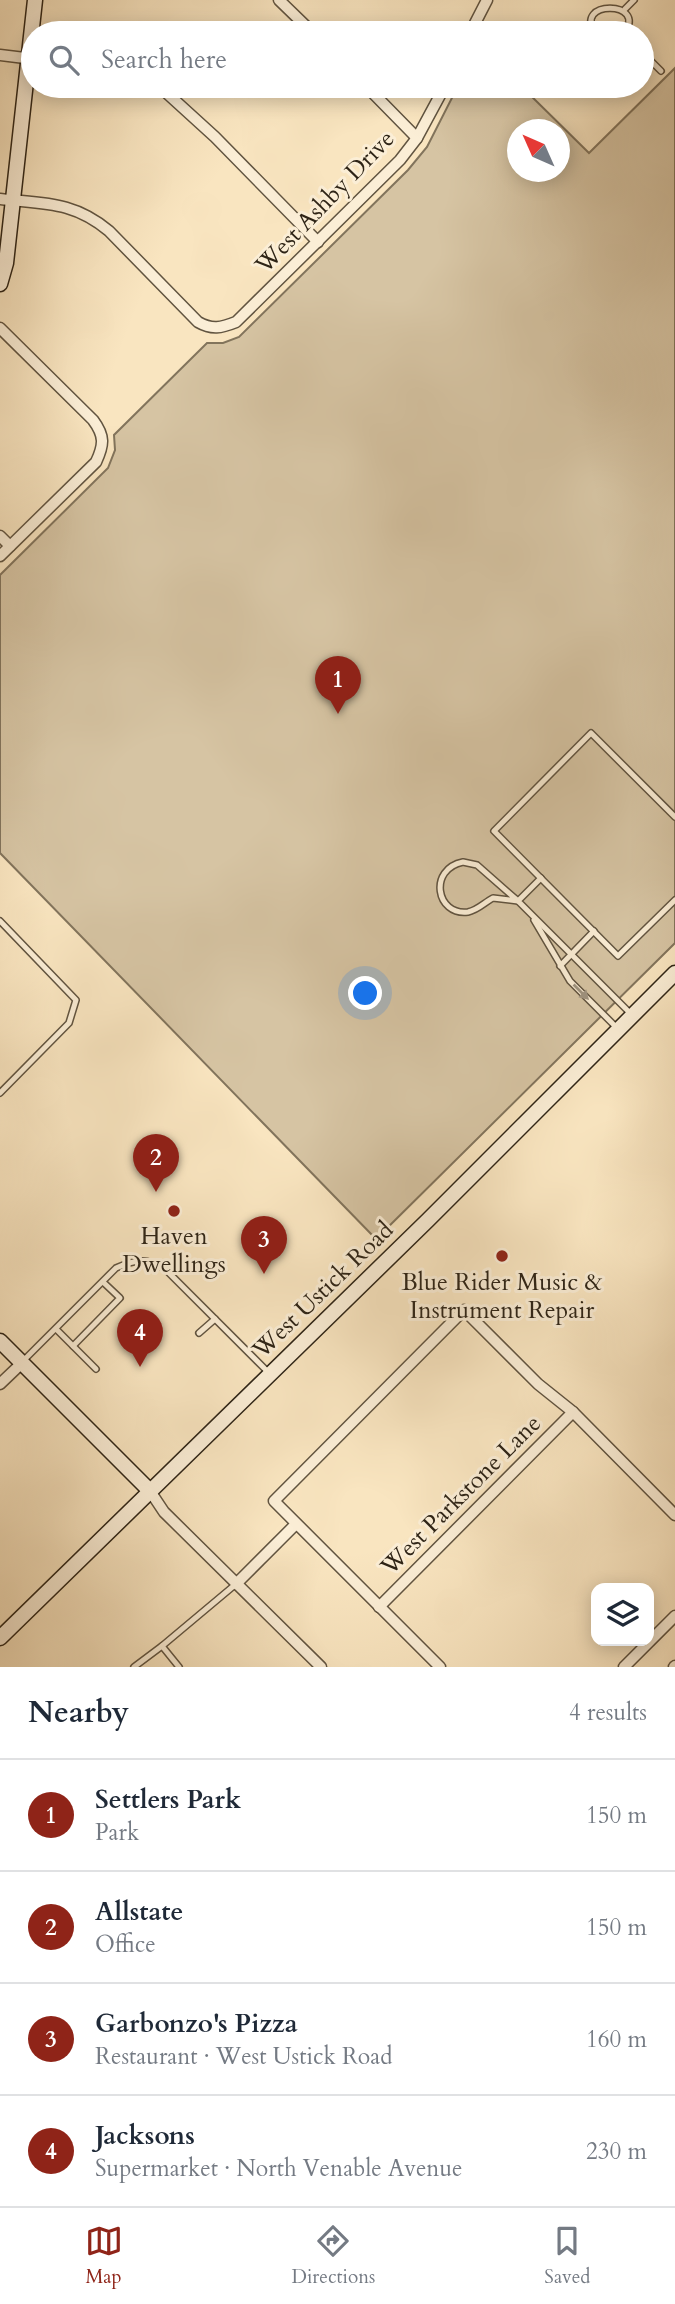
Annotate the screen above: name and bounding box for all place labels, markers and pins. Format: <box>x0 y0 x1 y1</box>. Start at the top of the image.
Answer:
pin: 1 <box>315 656 361 714</box>
pin: 2 <box>133 1134 179 1192</box>
marker: Haven Dwellings <box>166 1203 182 1219</box>
pin: 3 <box>241 1216 287 1274</box>
place label: Haven Dwellings <box>122 1220 226 1281</box>
marker: Blue Rider Music & Instrument Repair <box>494 1248 510 1264</box>
place label: Blue Rider Music & Instrument Repair <box>402 1266 603 1327</box>
pin: 4 <box>117 1309 163 1367</box>

